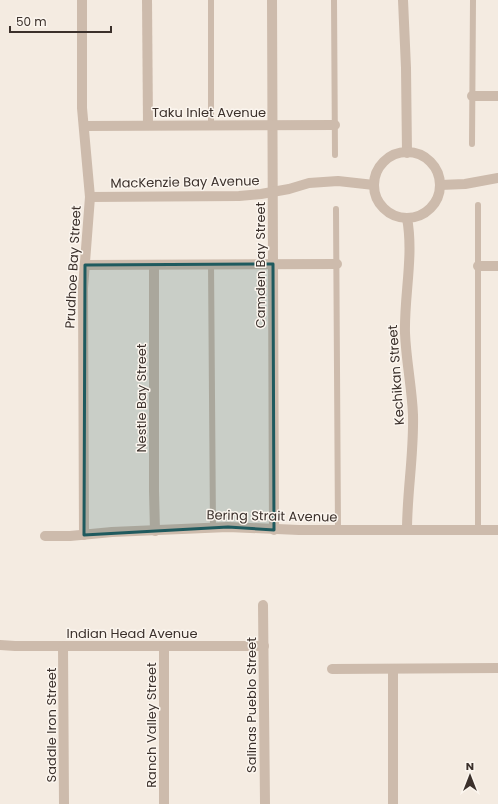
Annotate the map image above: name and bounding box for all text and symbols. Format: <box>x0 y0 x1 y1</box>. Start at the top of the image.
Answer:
scale bar <box>10 8 111 34</box>
text: 50 m <box>16 13 47 30</box>
street label: Taku Inlet Avenue <box>152 103 266 122</box>
street label: MacKenzie Bay Avenue <box>110 171 260 193</box>
street label: Camden Bay Street <box>251 202 270 328</box>
street label: Prudhoe Bay Street <box>60 205 86 329</box>
street label: Kechikan Street <box>383 324 409 426</box>
street label: Nestle Bay Street <box>132 343 151 453</box>
street label: Bering Strait Avenue <box>206 505 338 527</box>
street label: Indian Head Avenue <box>66 624 198 643</box>
street label: Salinas Pueblo Street <box>242 637 261 773</box>
street label: Ranch Valley Street <box>142 662 161 788</box>
street label: Saddle Iron Street <box>42 667 61 782</box>
north arrow <box>450 756 490 796</box>
text: N <box>466 758 474 774</box>

